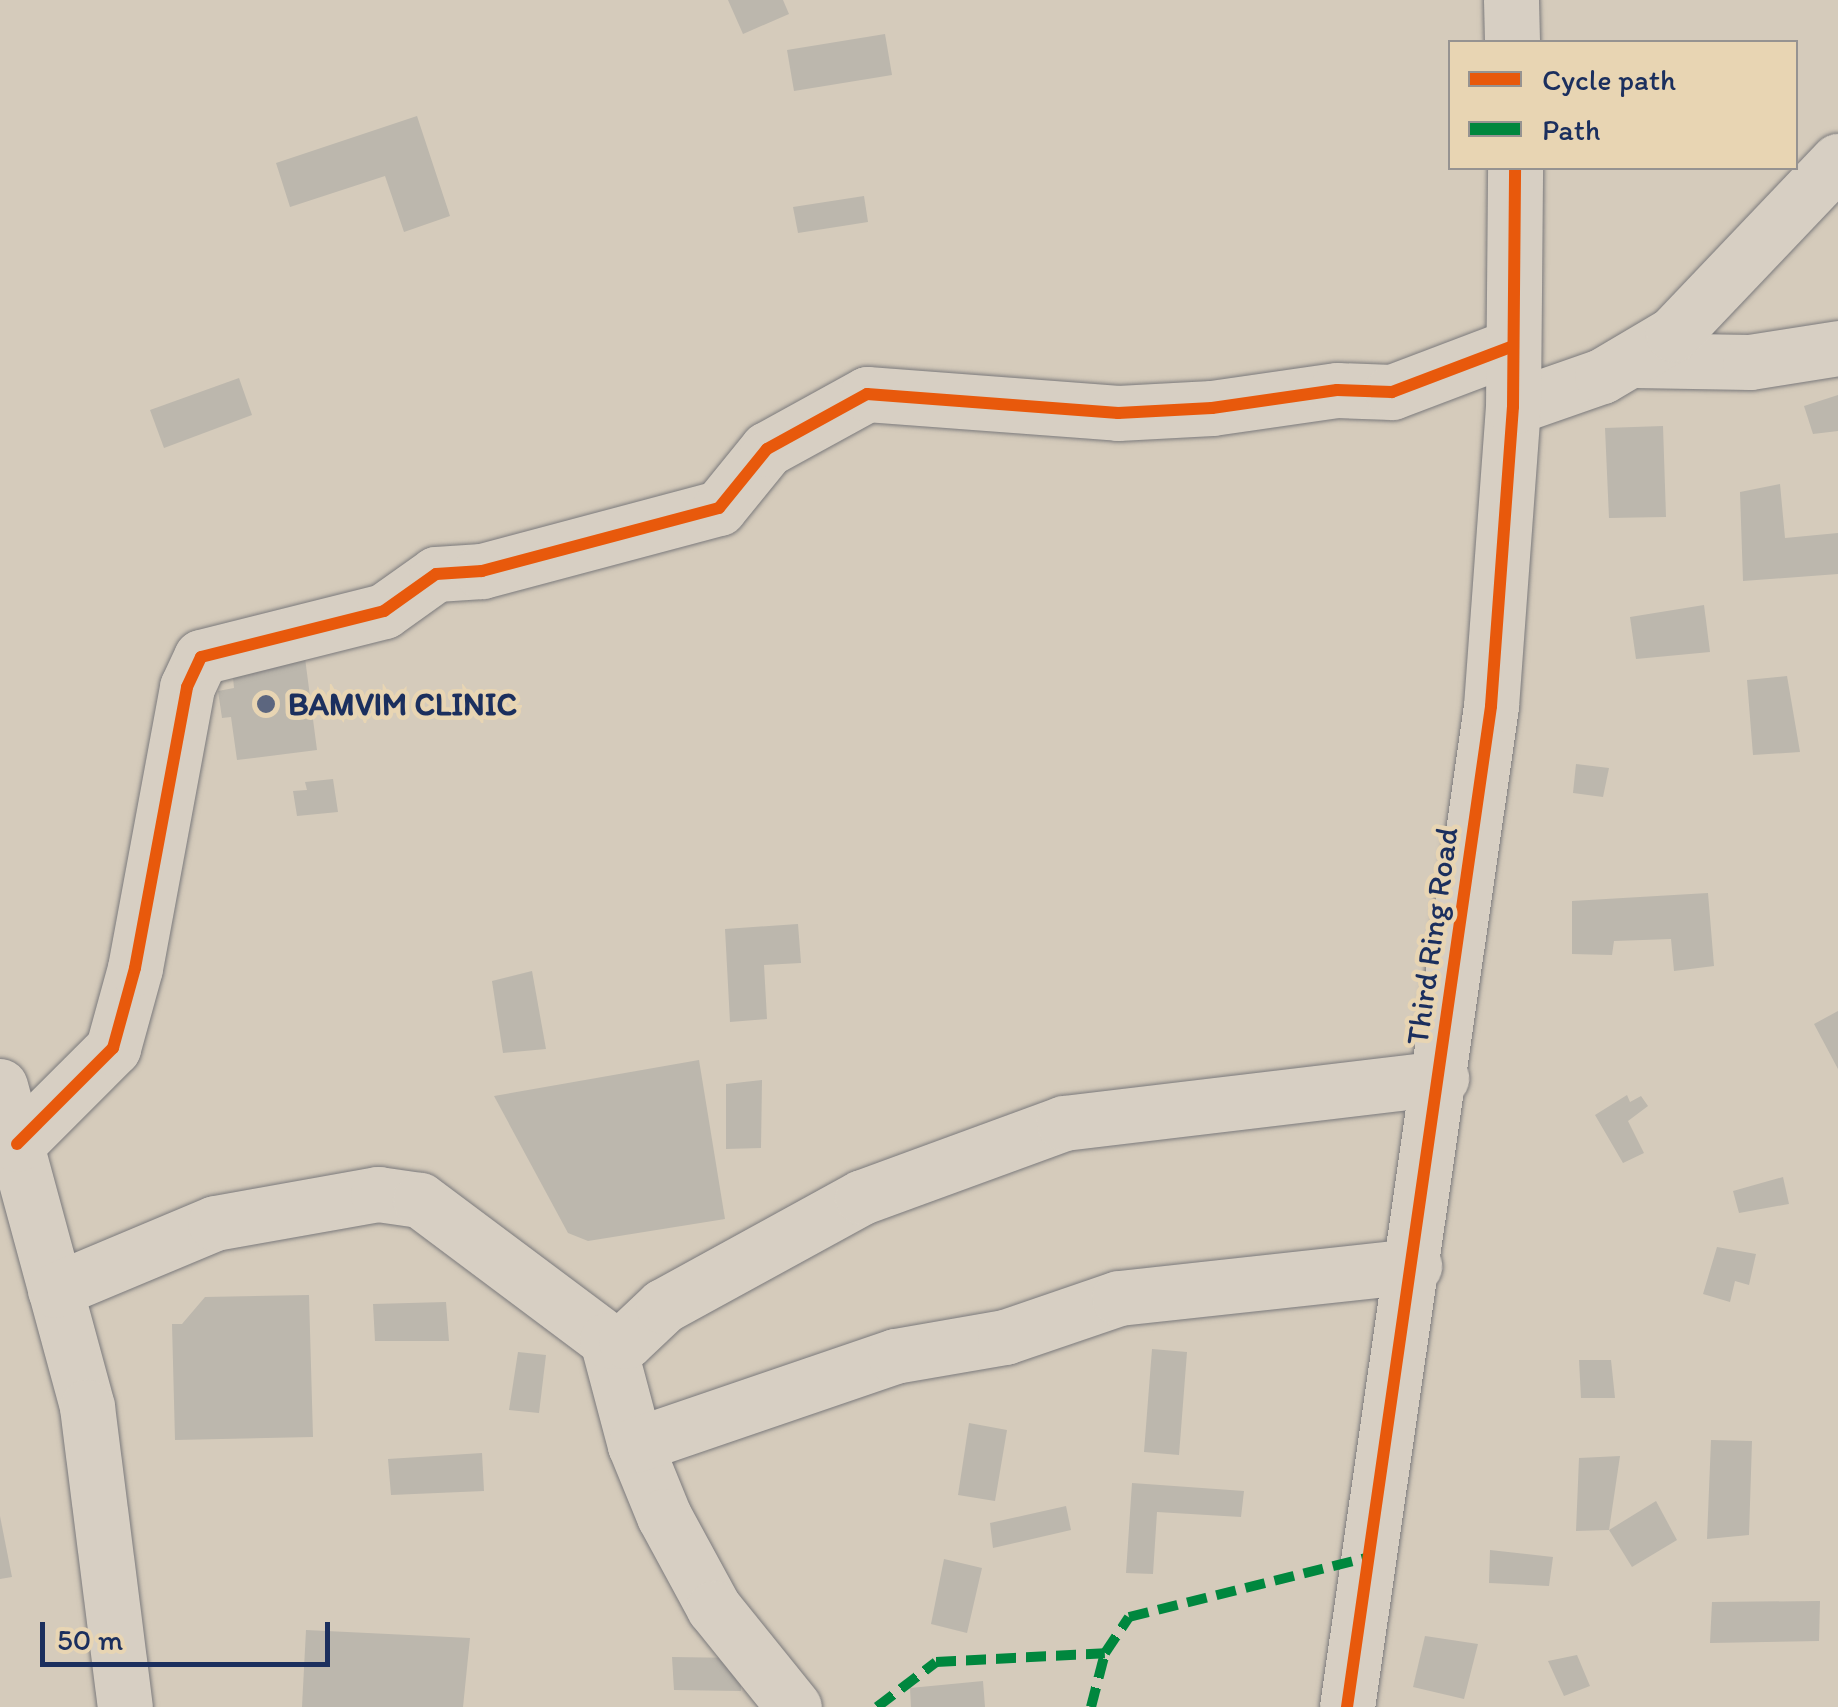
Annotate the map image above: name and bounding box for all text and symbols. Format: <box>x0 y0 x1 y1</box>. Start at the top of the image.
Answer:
legend <box>1448 40 1798 170</box>
text: Cycle path <box>1542 61 1676 98</box>
text: Path <box>1542 111 1600 148</box>
place label: BAMVIM CLINIC <box>288 685 514 723</box>
marker: BAMVIM CLINIC <box>253 691 279 717</box>
street label: Third Ring Road <box>1398 825 1466 1047</box>
scale bar <box>45 1602 335 1664</box>
text: 50 m <box>57 1621 123 1658</box>

